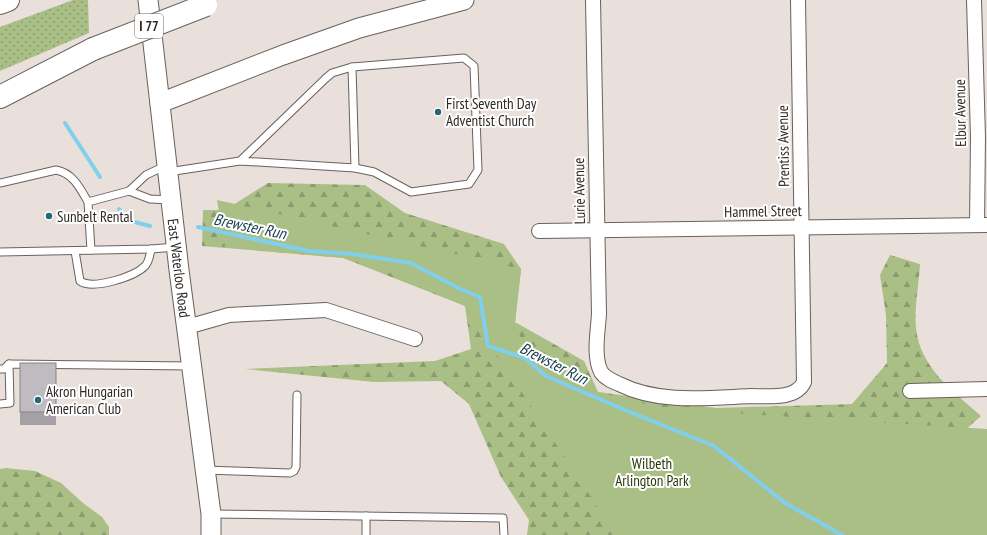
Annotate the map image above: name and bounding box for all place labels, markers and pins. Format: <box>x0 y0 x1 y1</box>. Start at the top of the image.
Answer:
place label: First Seventh Day Adventist Church <box>446 94 537 130</box>
marker: First Seventh Day Adventist Church <box>433 107 443 117</box>
place label: Sunbelt Rental <box>57 207 134 226</box>
marker: Sunbelt Rental <box>44 211 54 221</box>
place label: Akron Hungarian American Club <box>46 382 133 418</box>
marker: Akron Hungarian American Club <box>33 395 43 405</box>

